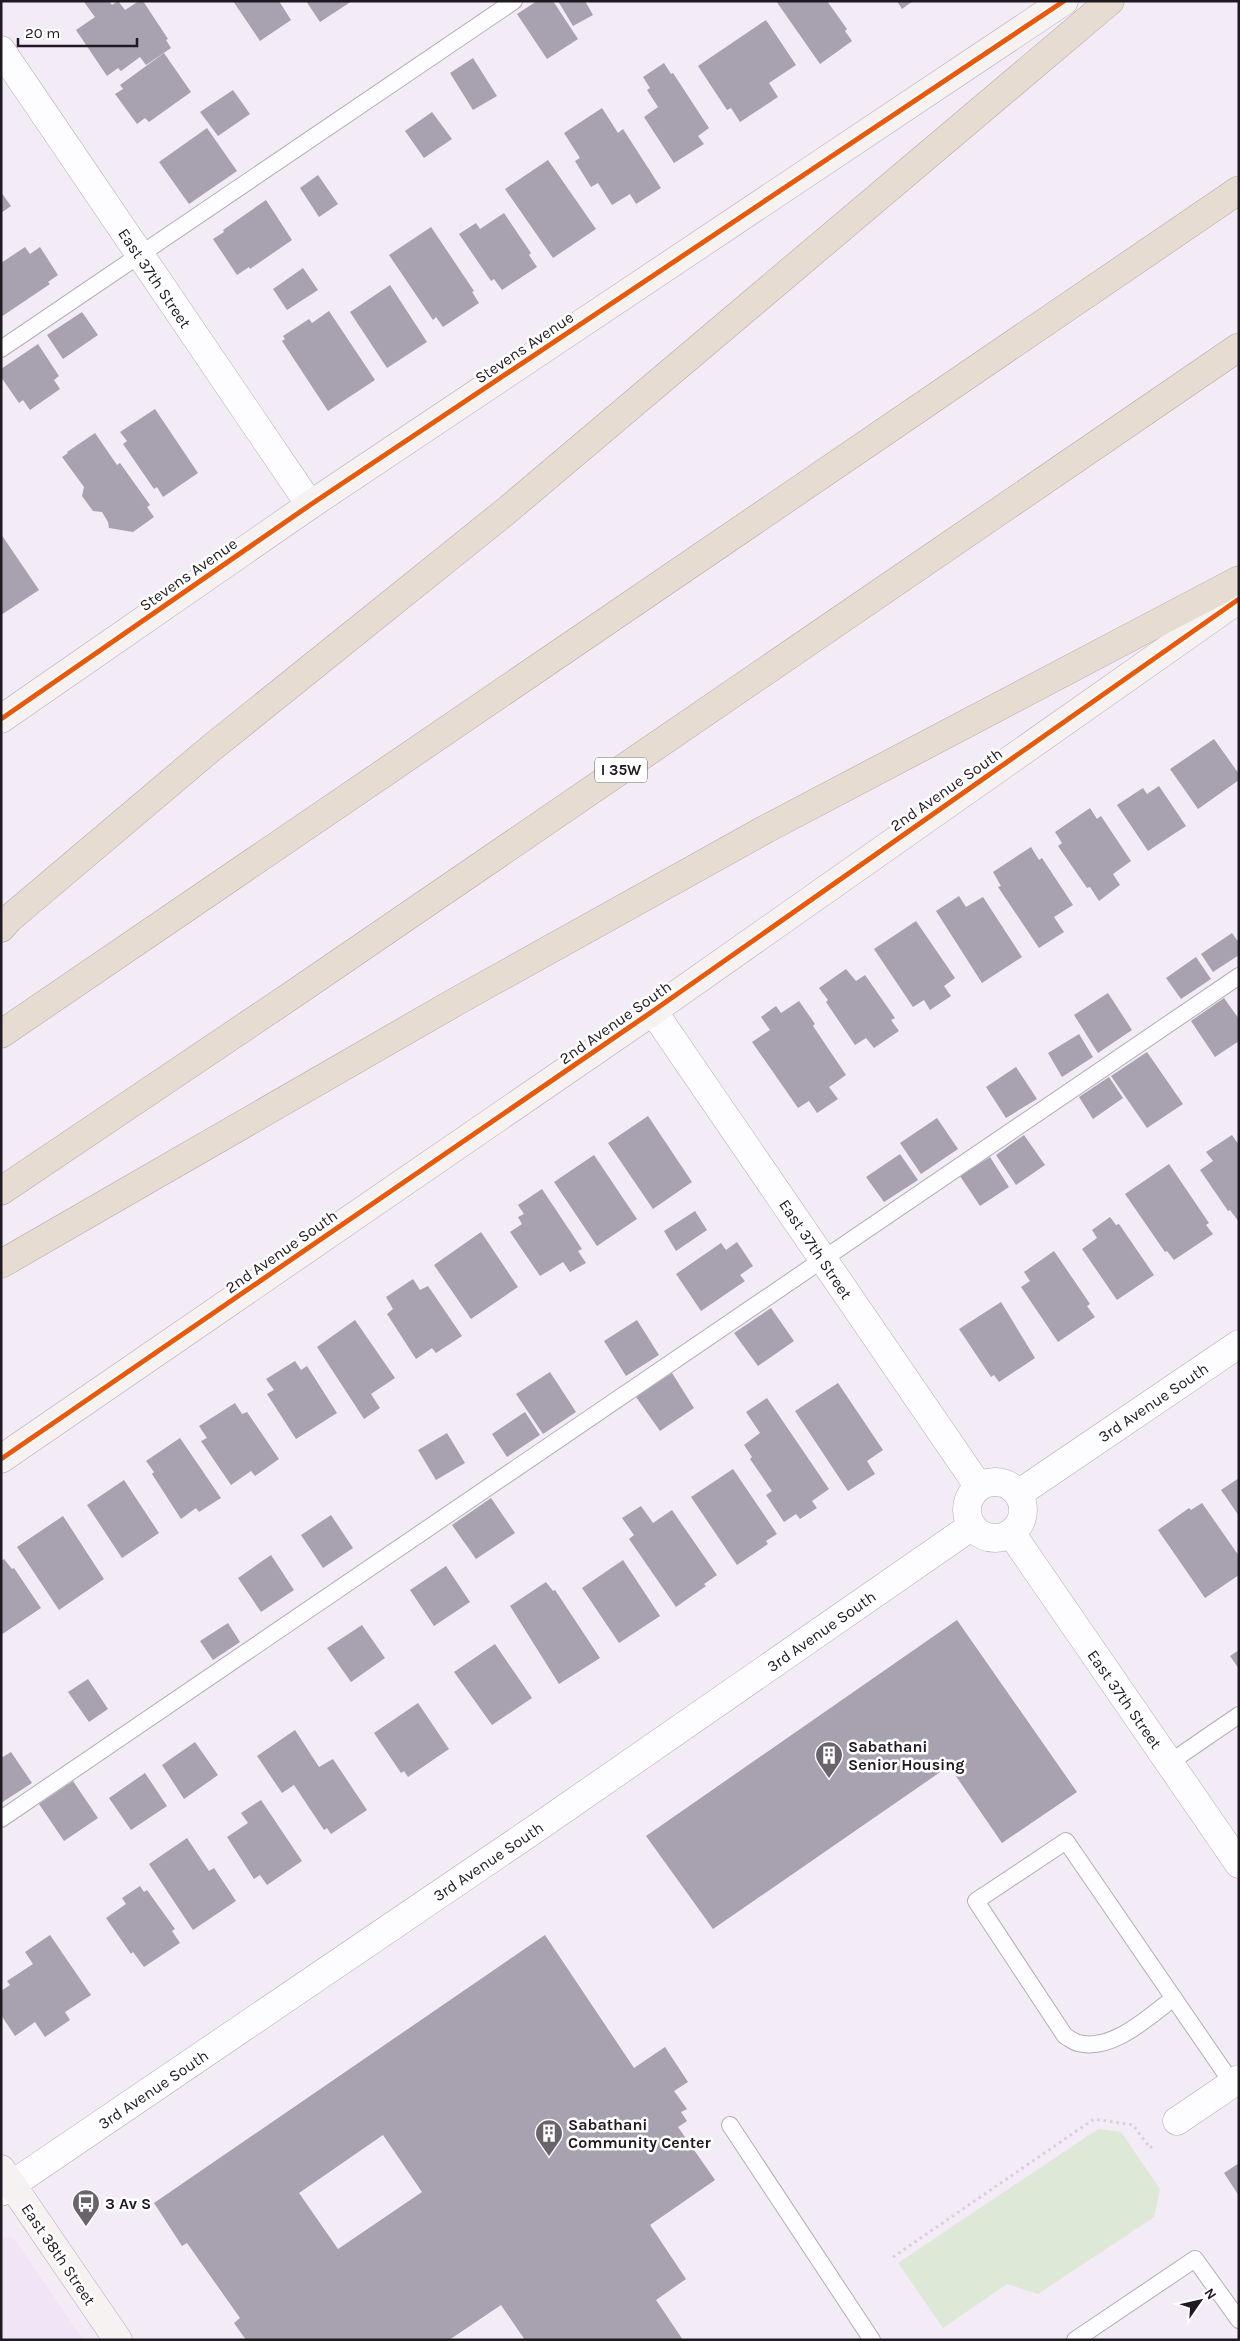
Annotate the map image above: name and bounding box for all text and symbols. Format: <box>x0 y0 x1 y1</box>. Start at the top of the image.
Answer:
scale bar <box>18 15 136 47</box>
text: 20 m <box>25 24 60 42</box>
street label: East 37th Street <box>114 225 195 332</box>
street label: Stevens Avenue <box>471 307 577 387</box>
street label: Stevens Avenue <box>136 534 241 615</box>
street label: 2nd Avenue South <box>887 744 1006 835</box>
road number: I 35W <box>595 758 647 782</box>
street label: 2nd Avenue South <box>556 977 675 1068</box>
street label: East 37th Street <box>775 1196 856 1303</box>
street label: 2nd Avenue South <box>222 1206 341 1297</box>
street label: 3rd Avenue South <box>1095 1359 1212 1446</box>
street label: 3rd Avenue South <box>763 1587 879 1676</box>
street label: East 37th Street <box>1083 1646 1166 1752</box>
place label: Sabathani Senior Housing <box>848 1737 965 1774</box>
building icon: Sabathani Senior Housing <box>814 1740 844 1779</box>
street label: 3rd Avenue South <box>430 1818 547 1905</box>
street label: 3rd Avenue South <box>95 2046 212 2133</box>
place label: Sabathani Community Center <box>568 2115 712 2152</box>
building icon: Sabathani Community Center <box>534 2118 564 2157</box>
bus stop icon: 3 Av S <box>71 2188 101 2227</box>
place label: 3 Av S <box>105 2194 151 2213</box>
street label: East 38th Street <box>18 2200 100 2309</box>
north arrow <box>1175 2276 1225 2326</box>
text: N <box>1201 2285 1220 2303</box>

